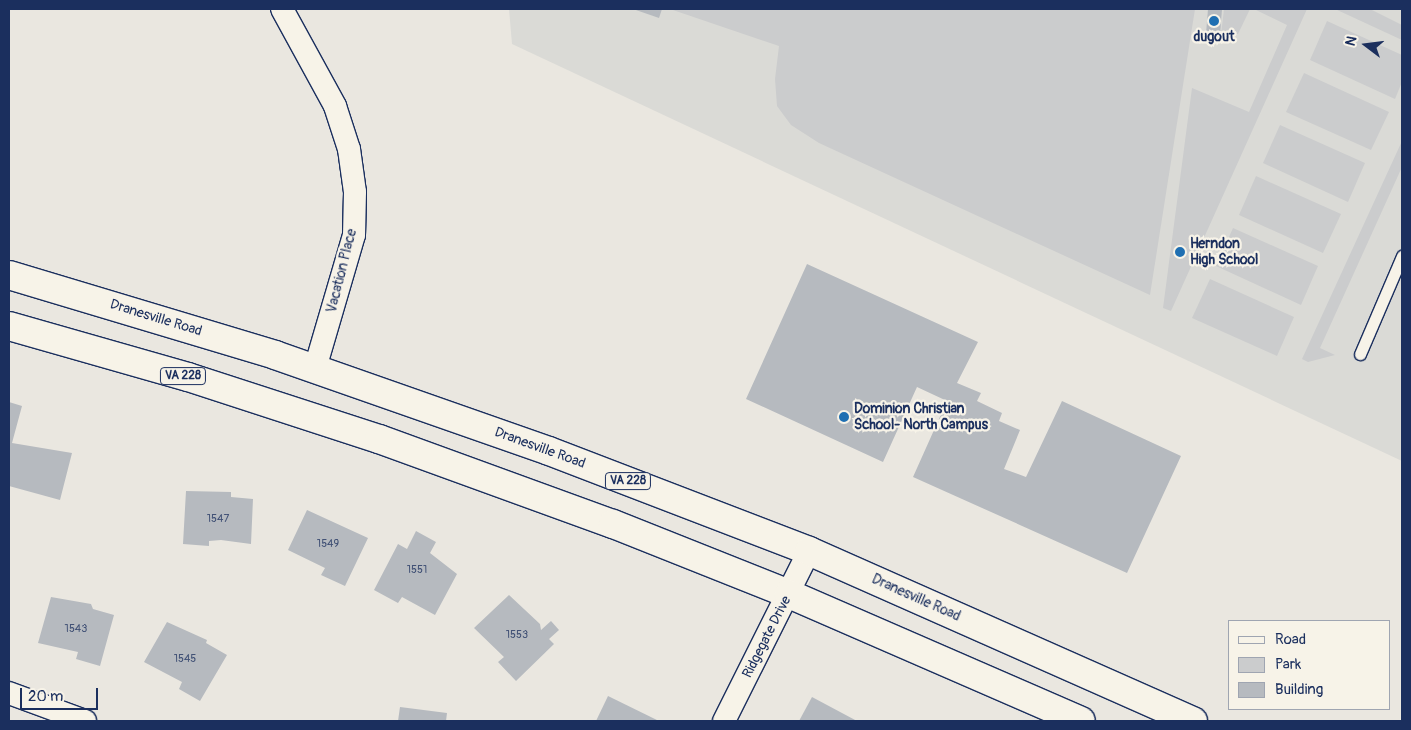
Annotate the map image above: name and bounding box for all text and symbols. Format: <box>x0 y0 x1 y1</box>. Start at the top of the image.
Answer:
marker: dugout <box>1208 15 1220 27</box>
north arrow <box>1341 20 1391 70</box>
place label: dugout <box>1193 29 1235 45</box>
text: N <box>1342 34 1360 48</box>
street label: Vacation Place <box>323 227 361 315</box>
place label: Herndon High School <box>1190 236 1258 268</box>
marker: Herndon High School <box>1174 246 1186 258</box>
street label: Dranesville Road <box>108 296 204 340</box>
road number: VA 228 <box>159 366 207 386</box>
place label: Dominion Christian School- North Campus <box>854 401 988 434</box>
marker: Dominion Christian School- North Campus <box>838 411 850 423</box>
street label: Dranesville Road <box>492 424 588 472</box>
road number: VA 228 <box>604 472 652 491</box>
house number: 1547 <box>207 512 229 526</box>
house number: 1549 <box>317 537 339 551</box>
house number: 1551 <box>407 563 427 577</box>
street label: Dranesville Road <box>869 571 963 625</box>
street label: Ridgegate Drive <box>739 593 795 681</box>
legend <box>1228 620 1391 710</box>
house number: 1543 <box>65 622 87 636</box>
house number: 1553 <box>506 628 528 642</box>
text: Road <box>1275 630 1306 649</box>
house number: 1545 <box>174 652 196 666</box>
text: Park <box>1275 655 1301 674</box>
scale bar <box>22 678 100 710</box>
text: Building <box>1275 680 1323 699</box>
text: 20 m <box>28 687 63 706</box>

